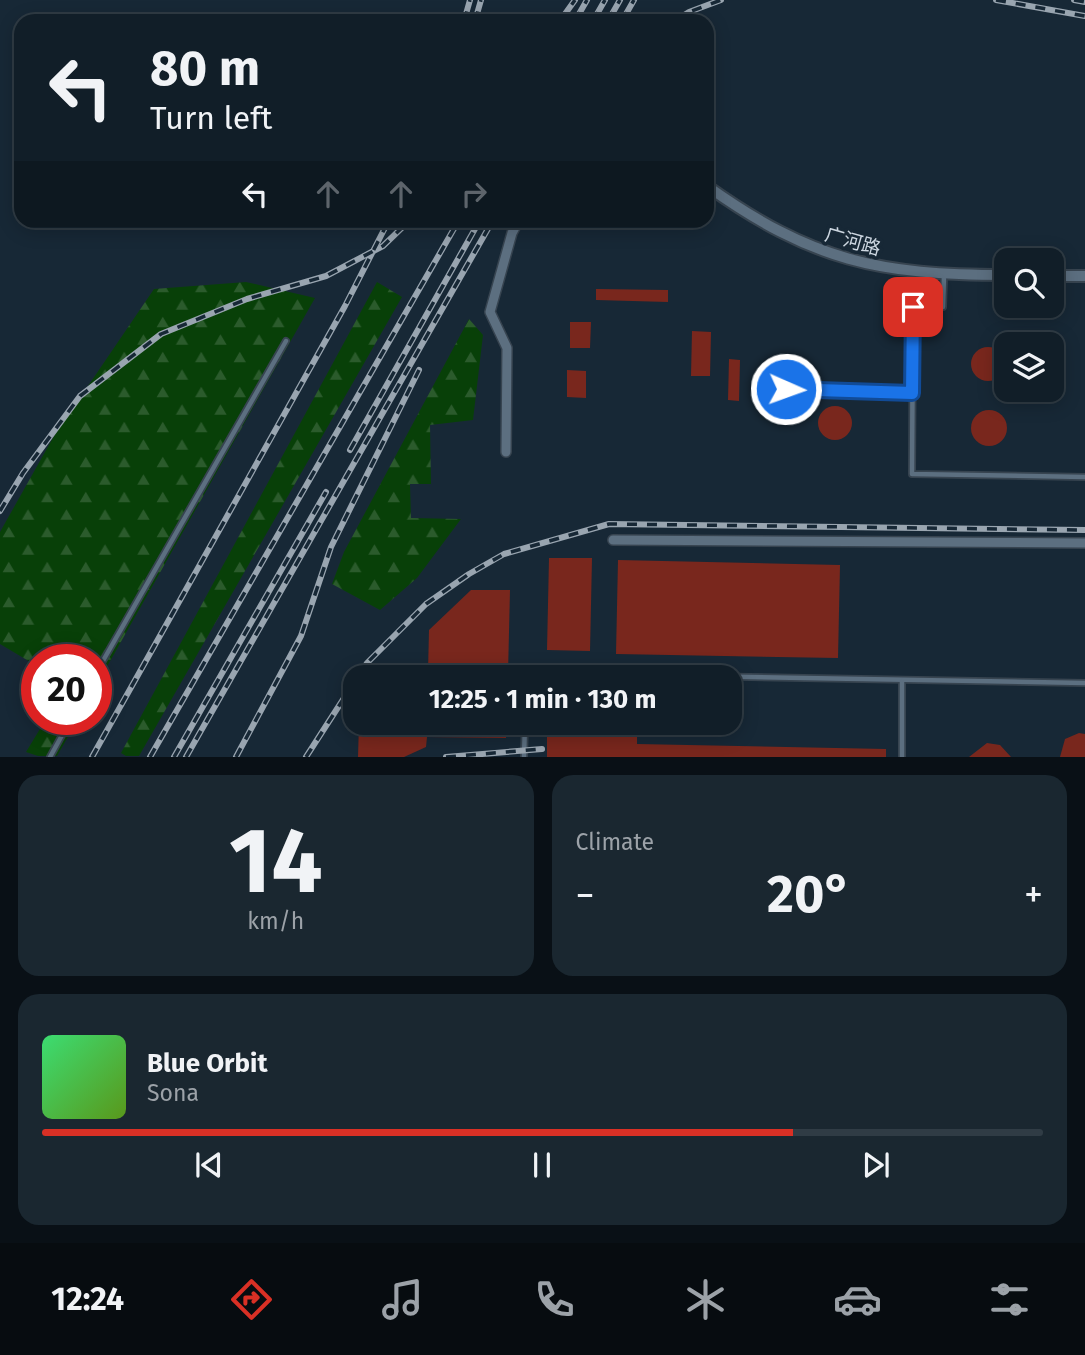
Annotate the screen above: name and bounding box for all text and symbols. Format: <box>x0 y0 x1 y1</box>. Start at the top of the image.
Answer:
text: 80 m <box>150 39 260 98</box>
icon: left <box>35 42 126 133</box>
text: Turn left <box>150 99 272 137</box>
icon: left <box>236 175 274 213</box>
icon: ahead <box>309 175 347 213</box>
icon: ahead <box>382 175 420 213</box>
icon: right <box>455 175 493 213</box>
street label: 广河路 <box>822 223 883 260</box>
map controls <box>994 248 1064 402</box>
button: search <box>994 248 1064 318</box>
pin <box>883 277 943 337</box>
icon: arrive <box>894 288 932 326</box>
button: layers <box>994 332 1064 402</box>
position arrow <box>749 352 823 426</box>
speed limit sign: 20 <box>21 644 112 735</box>
text: 12:25 · 1 min · 130 m <box>429 684 656 715</box>
text: 14 <box>229 807 323 916</box>
text: Climate <box>576 828 654 856</box>
text: 20° <box>767 863 851 926</box>
text: − <box>576 872 595 918</box>
text: + <box>1024 872 1043 918</box>
text: km/h <box>247 907 304 935</box>
text: Blue Orbit <box>147 1048 267 1079</box>
text: Sona <box>147 1079 199 1107</box>
icon: previous <box>190 1146 228 1184</box>
icon: pause <box>523 1146 561 1184</box>
icon: next <box>857 1146 895 1184</box>
icon: directions <box>227 1275 276 1324</box>
icon: music <box>378 1275 427 1324</box>
icon: phone <box>530 1275 579 1324</box>
icon: climate <box>681 1275 730 1324</box>
icon: car <box>833 1275 882 1324</box>
icon: filters <box>985 1275 1034 1324</box>
text: 12:24 <box>51 1280 124 1318</box>

